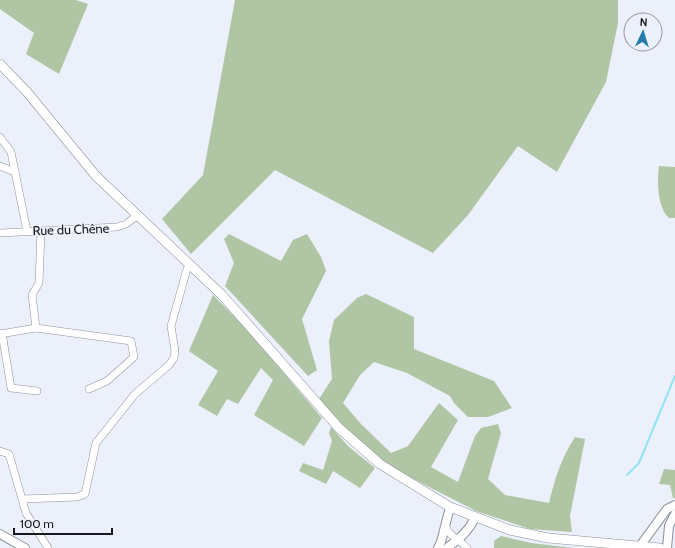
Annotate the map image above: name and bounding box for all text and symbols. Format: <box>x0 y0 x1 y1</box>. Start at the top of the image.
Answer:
north arrow <box>623 12 663 52</box>
text: N <box>639 15 648 29</box>
street label: Rue du Chêne <box>32 220 110 238</box>
scale bar <box>14 510 112 536</box>
text: 100 m <box>20 516 54 531</box>

